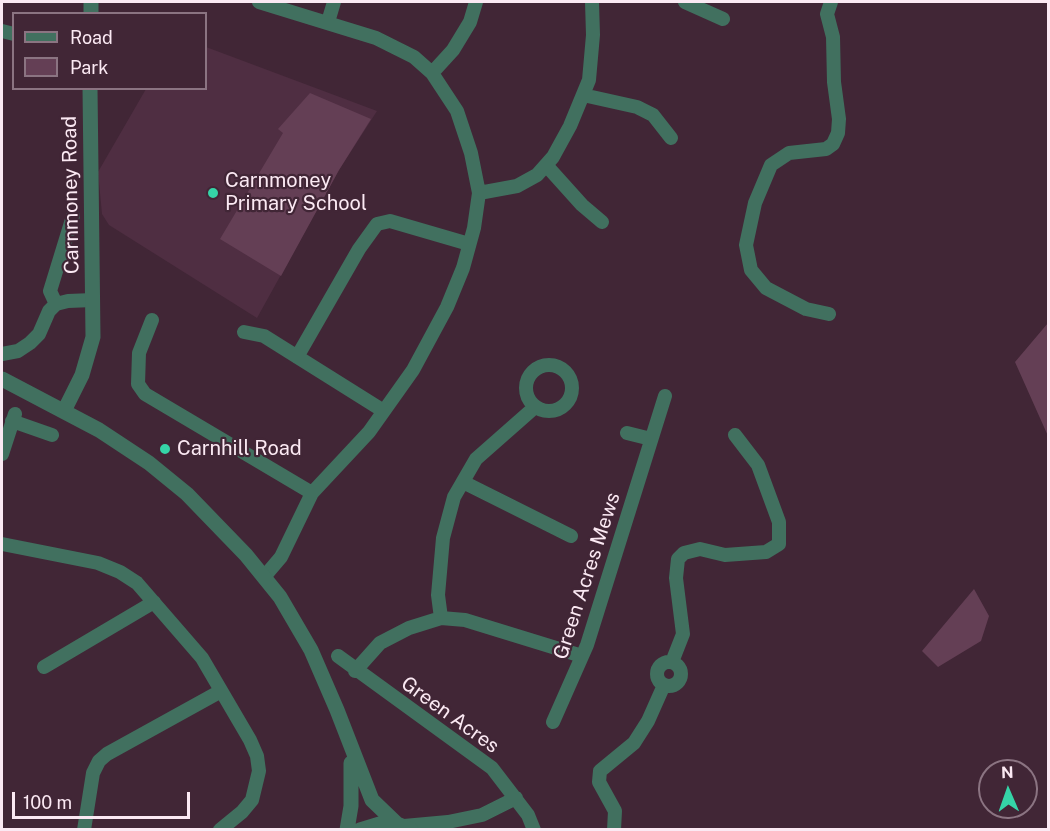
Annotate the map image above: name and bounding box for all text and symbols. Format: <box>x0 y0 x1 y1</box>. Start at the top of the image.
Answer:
legend <box>12 12 207 90</box>
text: Road <box>70 27 113 48</box>
text: Park <box>70 57 108 78</box>
street label: Carnmoney Road <box>58 116 84 274</box>
place label: Carnmoney Primary School <box>225 169 367 216</box>
marker: Carnmoney Primary School <box>206 186 220 200</box>
place label: Carnhill Road <box>177 437 302 461</box>
marker: Carnhill Road <box>158 442 172 456</box>
street label: Green Acres Mews <box>549 489 625 663</box>
street label: Green Acres <box>396 671 504 759</box>
north arrow <box>978 759 1038 819</box>
text: N <box>1001 763 1014 782</box>
scale bar <box>15 780 194 818</box>
text: 100 m <box>23 792 72 813</box>

